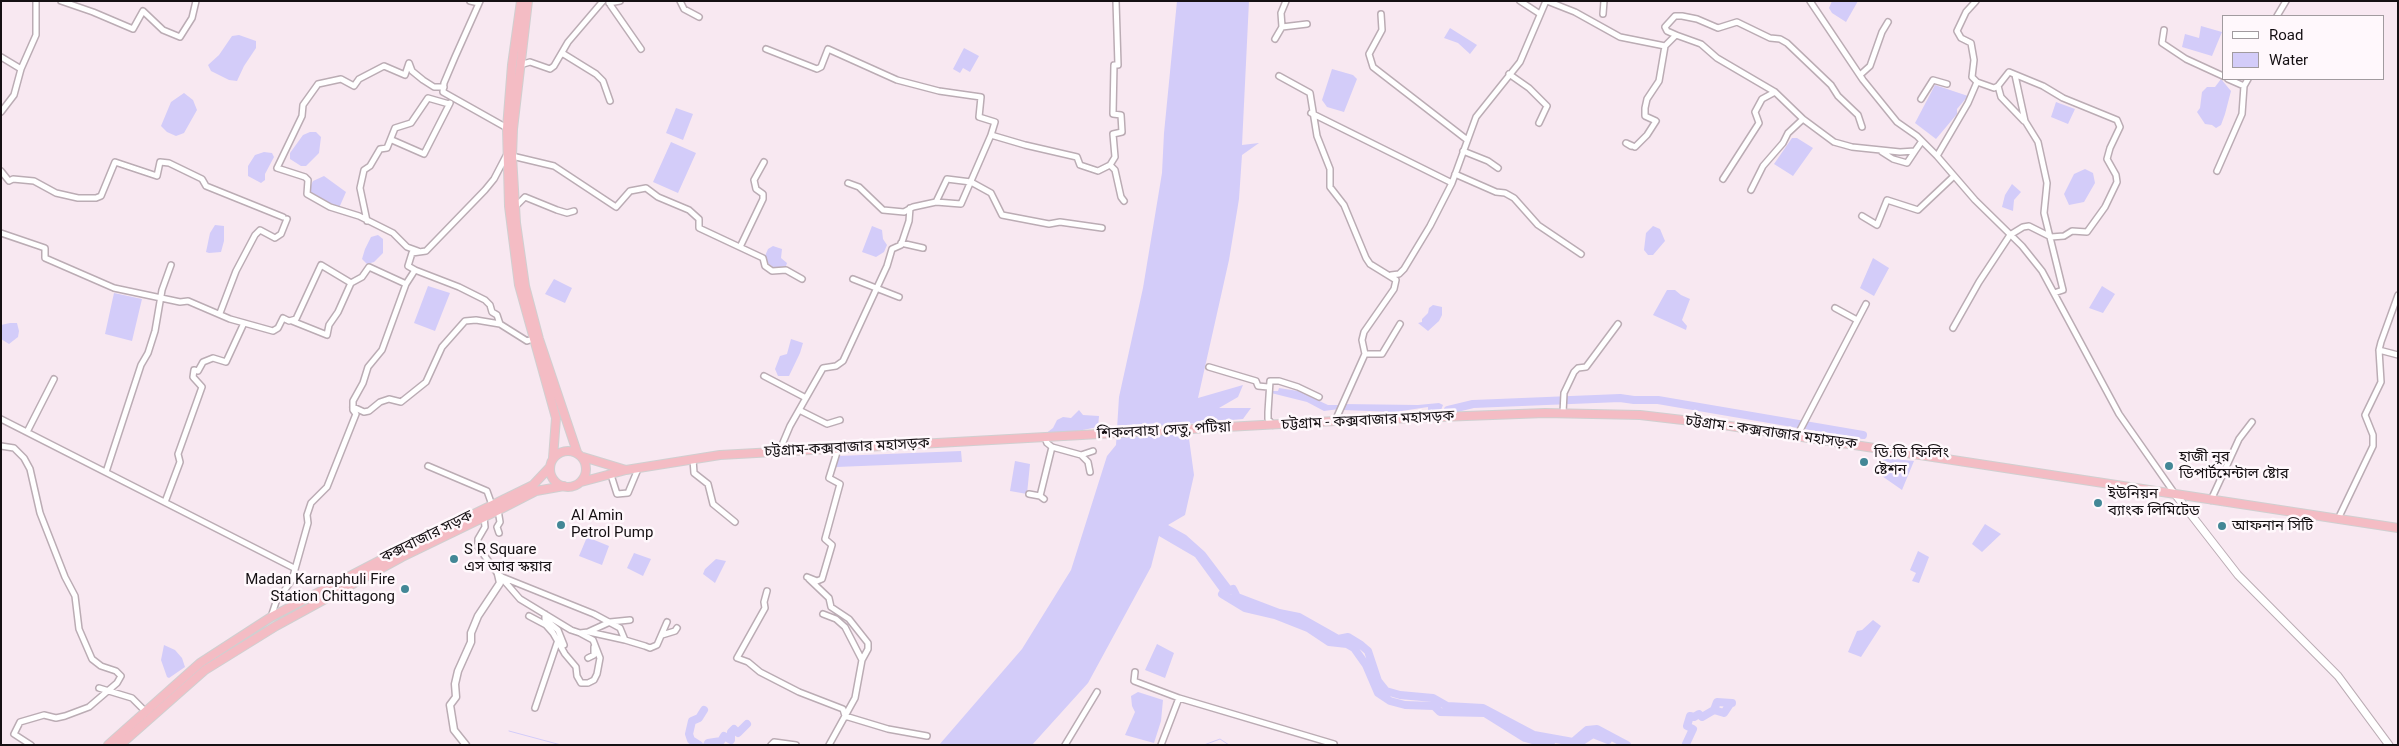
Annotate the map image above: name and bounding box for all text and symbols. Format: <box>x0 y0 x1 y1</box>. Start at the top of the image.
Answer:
legend <box>2222 15 2384 80</box>
text: Road <box>2269 26 2303 44</box>
text: Water <box>2269 51 2308 69</box>
street label: চট্টগ্রাম - কক্সবাজার মহাসড়ক <box>1281 407 1455 435</box>
street label: চট্টগ্রাম - কক্সবাজার মহাসড়ক <box>1684 412 1858 454</box>
street label: শিকলবাহা সেতু, পটিয়া <box>1096 418 1232 444</box>
street label: চট্টগ্রাম-কক্সবাজার মহাসড়ক <box>764 435 930 461</box>
place label: ডি.ডি ফিলিং ষ্টেশন <box>1874 444 1949 479</box>
place label: হাজী নুর ডিপার্টমেন্টাল ষ্টোর <box>2179 448 2289 483</box>
marker: ডি.ডি ফিলিং ষ্টেশন <box>1858 456 1870 468</box>
marker: হাজী নুর ডিপার্টমেন্টাল ষ্টোর <box>2163 460 2175 472</box>
place label: ইউনিয়ন ব্যাংক লিমিটেড <box>2108 485 2200 520</box>
marker: ইউনিয়ন ব্যাংক লিমিটেড <box>2092 497 2104 509</box>
street label: কক্সবাজার সড়ক <box>378 507 476 567</box>
place label: Al Amin Petrol Pump <box>571 507 653 542</box>
place label: আফনান সিটি <box>2232 517 2313 535</box>
marker: Al Amin Petrol Pump <box>555 519 567 531</box>
marker: আফনান সিটি <box>2216 520 2228 532</box>
place label: S R Square এস আর স্কয়ার <box>464 541 552 576</box>
marker: S R Square এস আর স্কয়ার <box>448 553 460 565</box>
place label: Madan Karnaphuli Fire Station Chittagong <box>245 571 395 606</box>
marker: Madan Karnaphuli Fire Station Chittagong <box>399 583 411 595</box>

